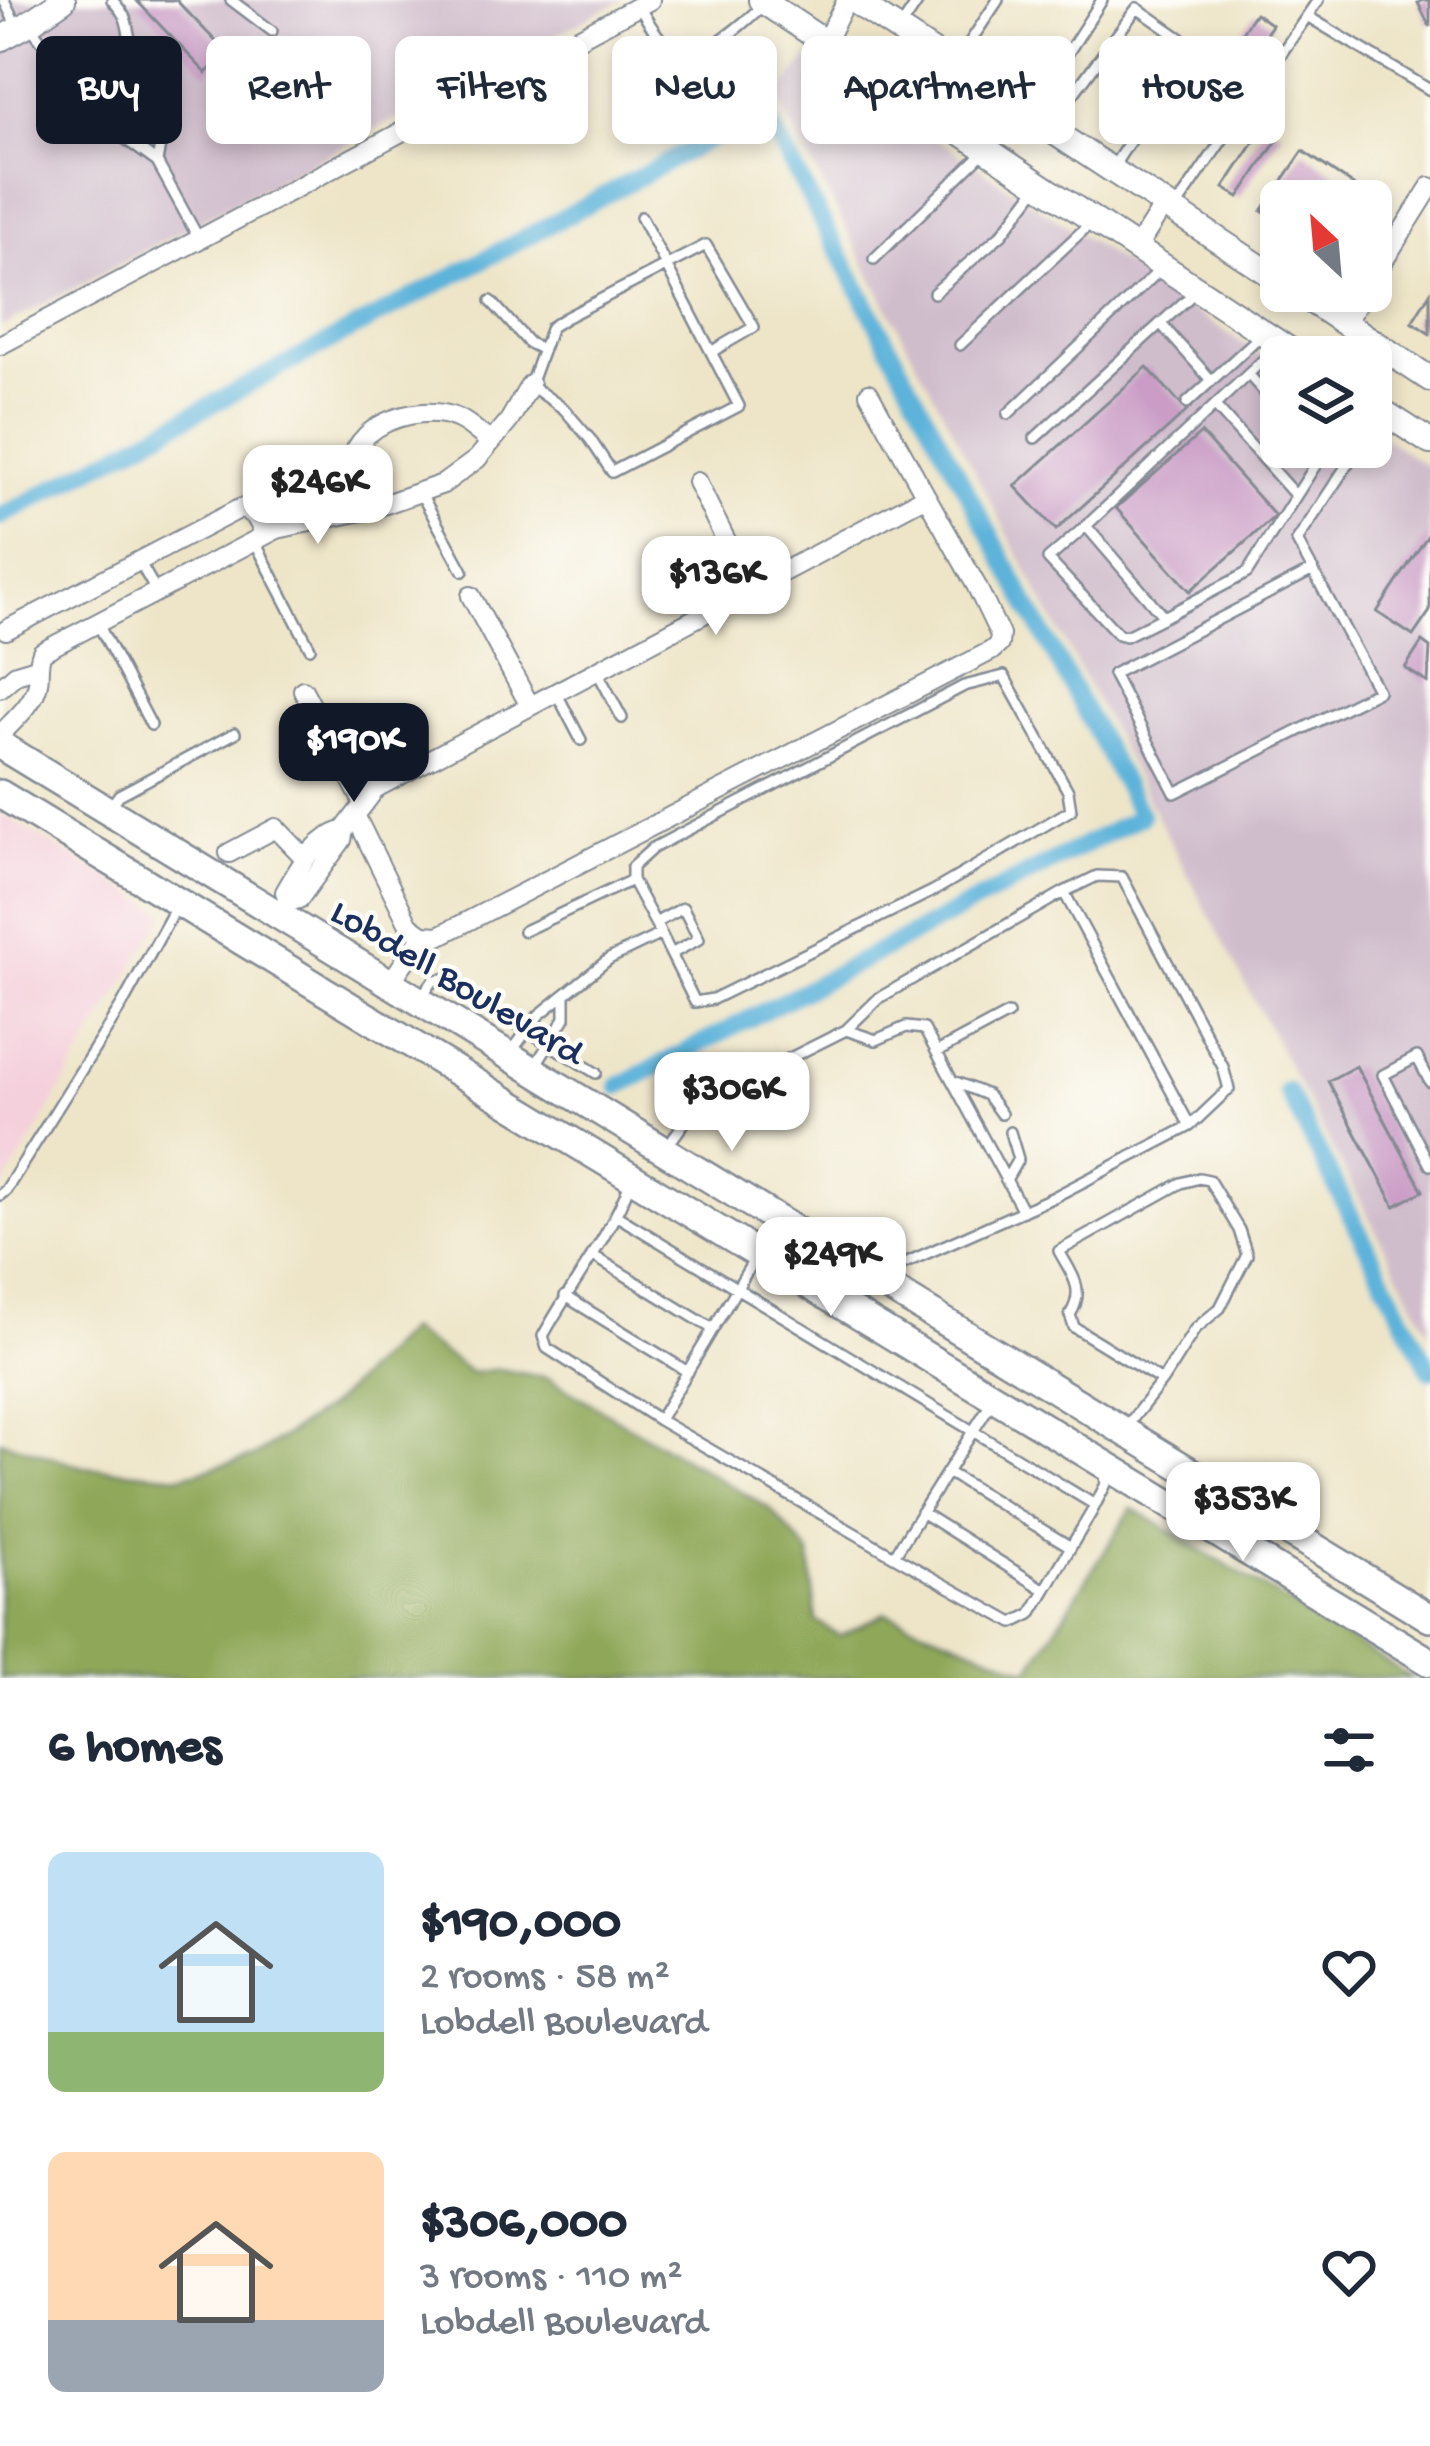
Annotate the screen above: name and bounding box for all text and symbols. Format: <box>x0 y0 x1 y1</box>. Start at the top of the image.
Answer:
chip: Buy <box>36 36 182 144</box>
chip: Rent <box>206 36 371 144</box>
chip: Filters <box>395 36 588 144</box>
chip: New <box>612 36 777 144</box>
chip: Apartment <box>801 36 1075 144</box>
chip: House <box>1099 36 1285 144</box>
north arrow <box>1260 180 1392 312</box>
map controls <box>1260 180 1392 468</box>
button: layers <box>1260 336 1392 468</box>
pin: $246K <box>234 445 402 547</box>
text: $246K <box>270 461 366 507</box>
pin: $136K <box>632 536 800 638</box>
text: $136K <box>669 552 763 598</box>
pin: $190K <box>270 703 438 805</box>
text: $190K <box>306 719 402 765</box>
street label: Lobdell Boulevard <box>320 891 593 1080</box>
pin: $306K <box>648 1052 816 1154</box>
text: $306K <box>681 1068 783 1114</box>
pin: $249K <box>747 1217 915 1319</box>
text: $249K <box>783 1233 879 1279</box>
pin: $353K <box>1159 1462 1327 1564</box>
text: $353K <box>1193 1478 1293 1524</box>
icon: filters <box>1316 1717 1382 1783</box>
text: 6 homes <box>48 1720 221 1780</box>
text: $190,000 <box>420 1896 621 1956</box>
icon: home <box>144 1900 288 2044</box>
icon: heart <box>1316 1939 1382 2005</box>
text: 2 rooms · 58 m² <box>420 1956 670 2002</box>
text: Lobdell Boulevard <box>420 2002 707 2048</box>
text: $306,000 <box>420 2196 627 2256</box>
icon: home <box>144 2200 288 2344</box>
icon: heart <box>1316 2239 1382 2305</box>
text: 3 rooms · 110 m² <box>420 2256 683 2302</box>
text: Lobdell Boulevard <box>420 2302 707 2348</box>

